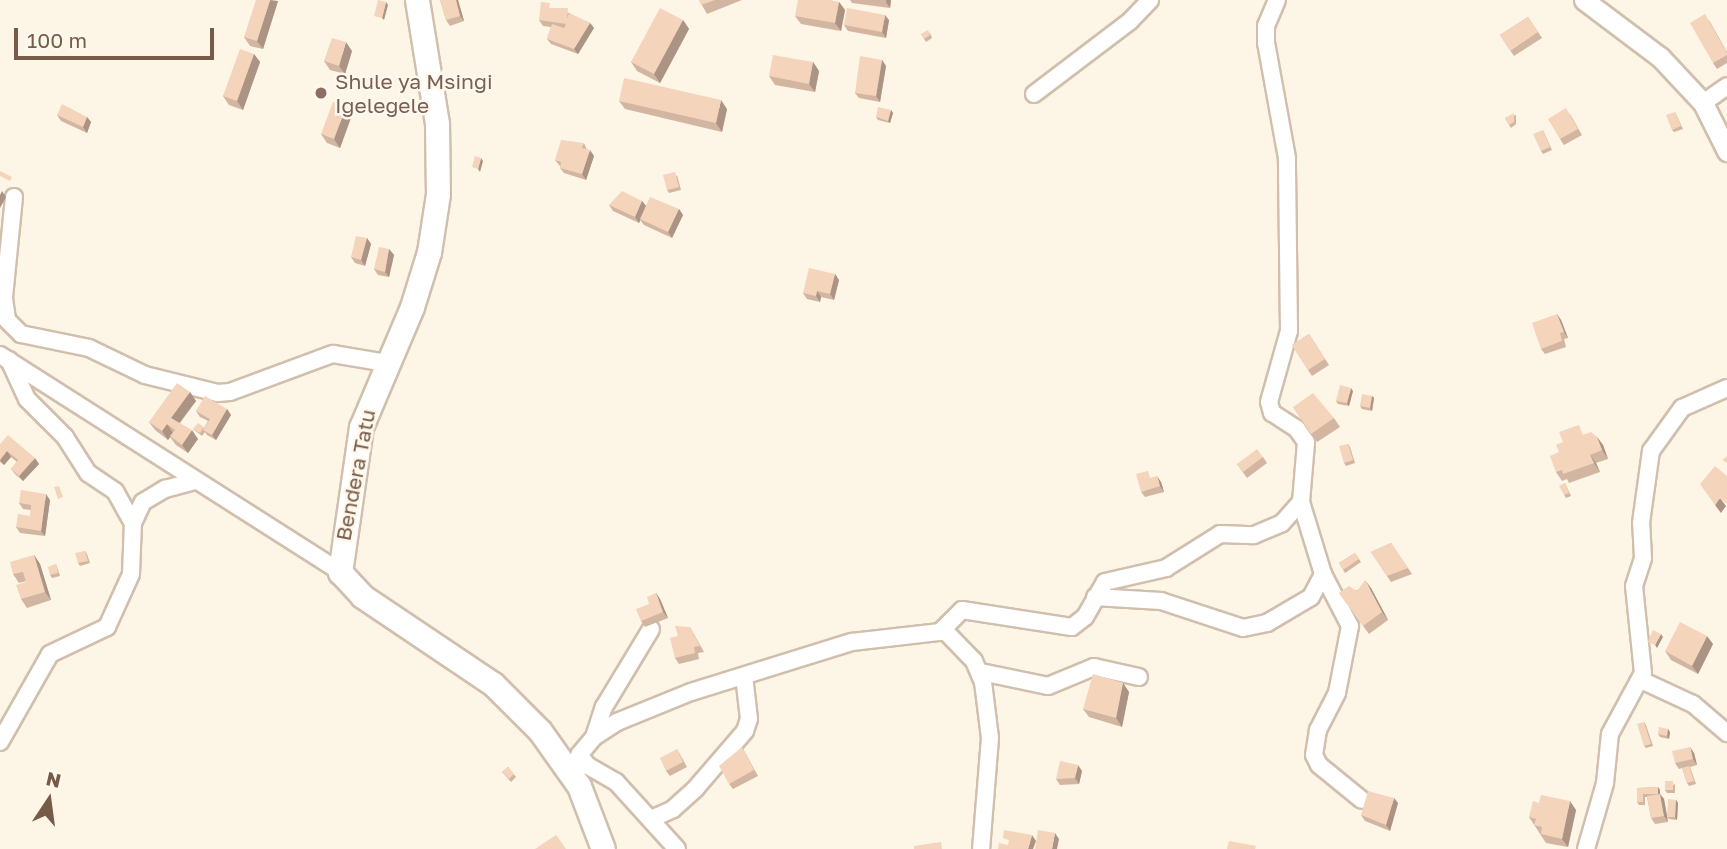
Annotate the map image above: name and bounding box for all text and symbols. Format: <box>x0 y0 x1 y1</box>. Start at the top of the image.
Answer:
scale bar <box>18 14 217 58</box>
text: 100 m <box>27 27 87 53</box>
place label: Shule ya Msingi Igelegele <box>335 68 493 118</box>
marker: Shule ya Msingi Igelegele <box>313 85 329 101</box>
street label: Bendera Tatu <box>330 407 380 543</box>
north arrow <box>14 765 84 835</box>
text: N <box>44 766 63 792</box>

